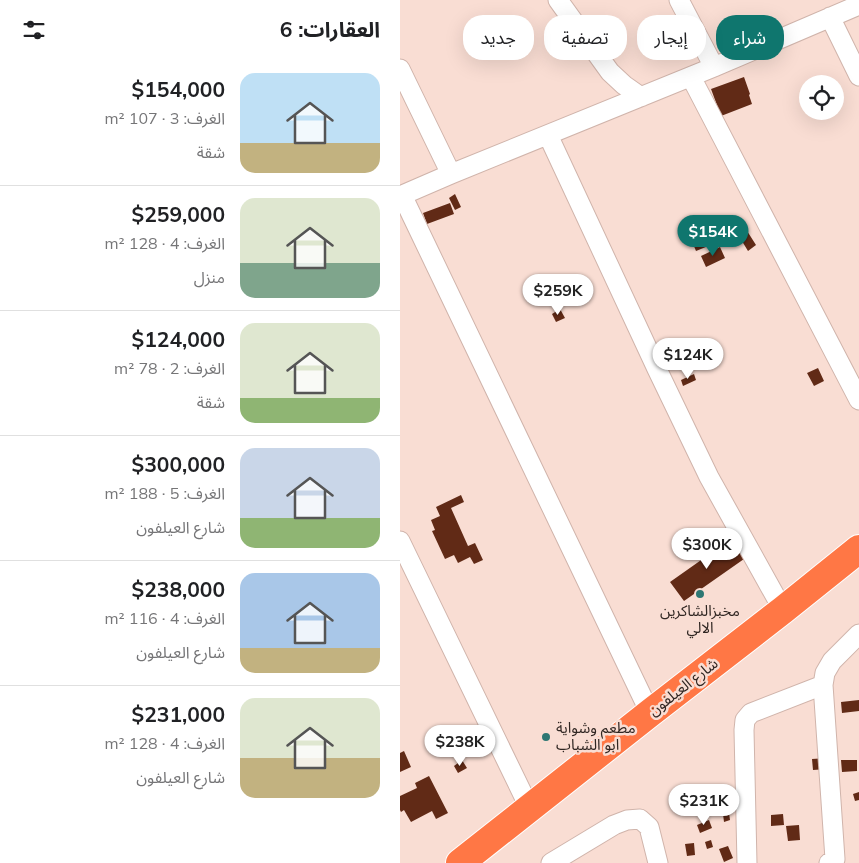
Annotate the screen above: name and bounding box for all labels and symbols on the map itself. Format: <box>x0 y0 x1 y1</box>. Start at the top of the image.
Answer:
pin: $154K <box>678 214 748 257</box>
pin: $259K <box>523 274 593 316</box>
pin: $124K <box>653 338 723 380</box>
pin: $300K <box>672 528 742 570</box>
marker: مخبزالشاكرين الالي <box>694 588 706 600</box>
place label: مخبزالشاكرين الالي <box>660 601 740 639</box>
street label: شارع العيلفون <box>644 653 723 722</box>
place label: مطعم وشواية ابو الشباب <box>556 718 636 754</box>
pin: $238K <box>425 724 495 767</box>
marker: مطعم وشواية ابو الشباب <box>540 731 552 743</box>
pin: $231K <box>669 784 739 826</box>

